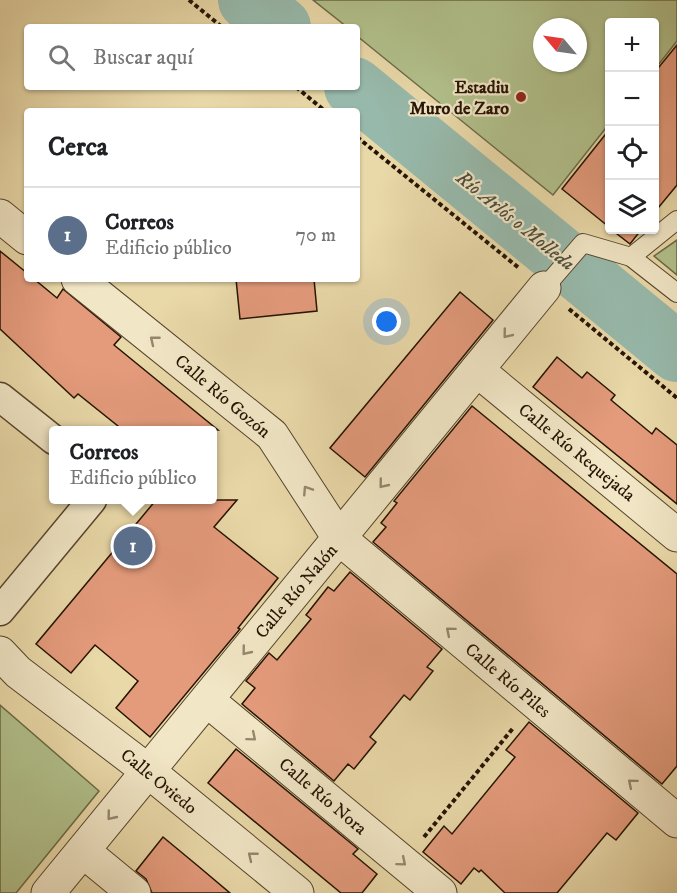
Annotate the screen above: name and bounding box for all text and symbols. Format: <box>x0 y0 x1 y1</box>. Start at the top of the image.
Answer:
north arrow <box>533 18 587 72</box>
map controls <box>605 18 659 234</box>
button: + <box>605 18 659 72</box>
search box <box>24 24 360 90</box>
icon: search <box>45 41 78 74</box>
text: Buscar aquí <box>93 44 193 71</box>
button: − <box>605 72 659 126</box>
place label: Estadiu Muro de Zaro <box>410 77 509 120</box>
marker: Estadiu Muro de Zaro <box>514 90 528 104</box>
button: locate <box>605 126 659 180</box>
text: Cerca <box>48 131 108 164</box>
water label: Río Arlós o Molleda <box>450 165 579 277</box>
button: layers <box>605 180 659 234</box>
text: Correos <box>105 209 174 236</box>
text: 1 <box>64 223 71 248</box>
text: 70 m <box>295 223 336 248</box>
text: Edificio público <box>105 236 232 261</box>
your location <box>372 307 401 336</box>
one-way arrow <box>503 327 514 338</box>
one-way arrow <box>150 337 161 348</box>
street label: Calle Río Gozón <box>170 350 275 444</box>
street label: Calle Río Requejada <box>514 399 639 507</box>
popup <box>49 426 217 504</box>
text: Correos <box>70 439 138 466</box>
text: Edificio público <box>70 466 196 491</box>
one-way arrow <box>380 477 391 488</box>
one-way arrow <box>304 485 315 496</box>
pin: 1 <box>114 524 152 568</box>
street label: Calle Río Nalón <box>251 540 343 643</box>
one-way arrow <box>446 627 457 638</box>
street label: Calle Río Piles <box>460 639 555 723</box>
one-way arrow <box>243 645 254 656</box>
one-way arrow <box>245 730 256 741</box>
street label: Calle Oviedo <box>116 744 201 819</box>
street label: Calle Río Nora <box>274 754 371 840</box>
one-way arrow <box>628 779 639 790</box>
one-way arrow <box>107 809 118 820</box>
one-way arrow <box>248 852 259 863</box>
one-way arrow <box>395 854 406 865</box>

